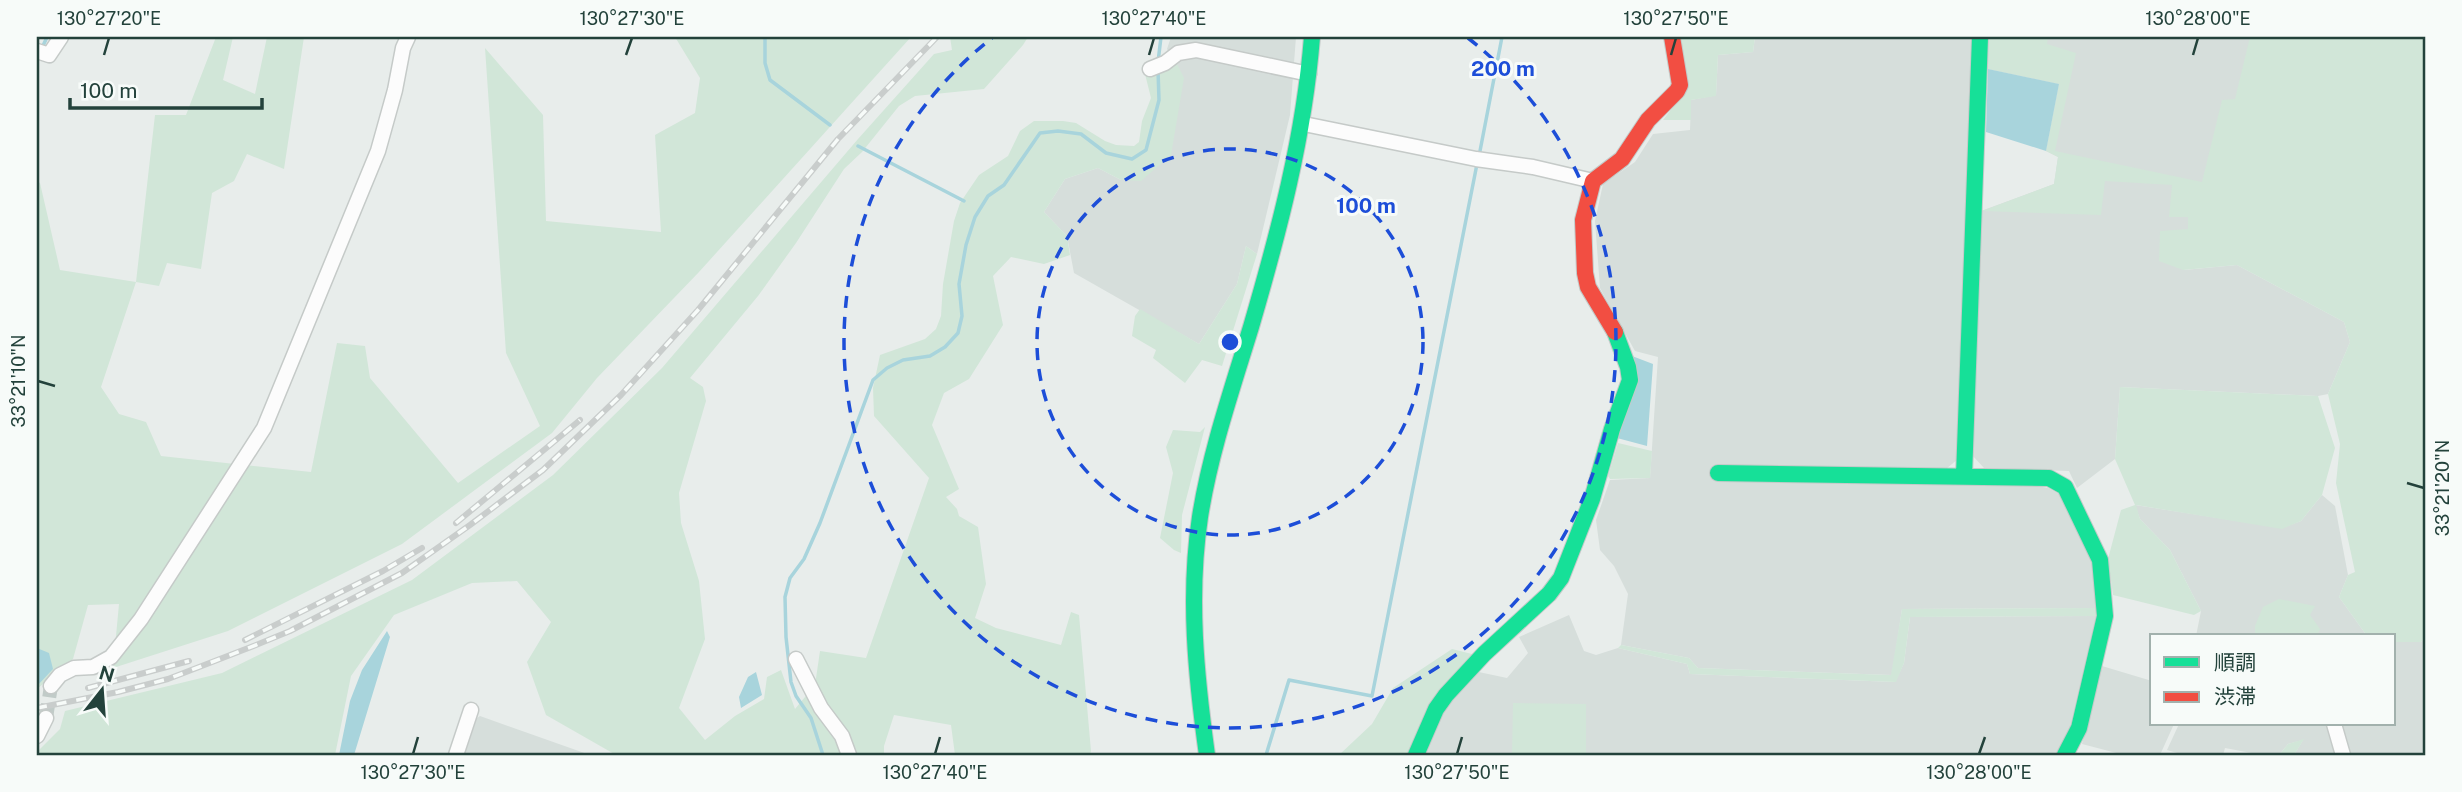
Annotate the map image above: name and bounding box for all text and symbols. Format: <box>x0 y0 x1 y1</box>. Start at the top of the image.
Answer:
text: 130°27'20"E <box>57 8 161 29</box>
text: 130°27'30"E <box>580 8 684 29</box>
text: 130°27'40"E <box>1101 8 1207 29</box>
text: 130°27'50"E <box>1623 8 1729 29</box>
text: 130°28'00"E <box>2145 8 2251 29</box>
text: 200 m <box>1471 56 1535 81</box>
scale bar <box>70 66 262 110</box>
text: 100 m <box>80 78 137 103</box>
text: 100 m <box>1336 193 1396 218</box>
centre of rings <box>1218 330 1242 354</box>
text: 33°21'10"N <box>8 335 29 428</box>
text: 33°21'20"N <box>2432 440 2453 536</box>
legend <box>2150 634 2396 726</box>
text: 順調 <box>2214 650 2256 675</box>
north arrow <box>66 656 136 726</box>
text: N <box>97 661 117 686</box>
text: 渋滞 <box>2214 684 2256 709</box>
text: 130°27'30"E <box>361 762 465 783</box>
text: 130°27'40"E <box>882 762 988 783</box>
text: 130°27'50"E <box>1404 762 1510 783</box>
text: 130°28'00"E <box>1926 762 2032 783</box>

